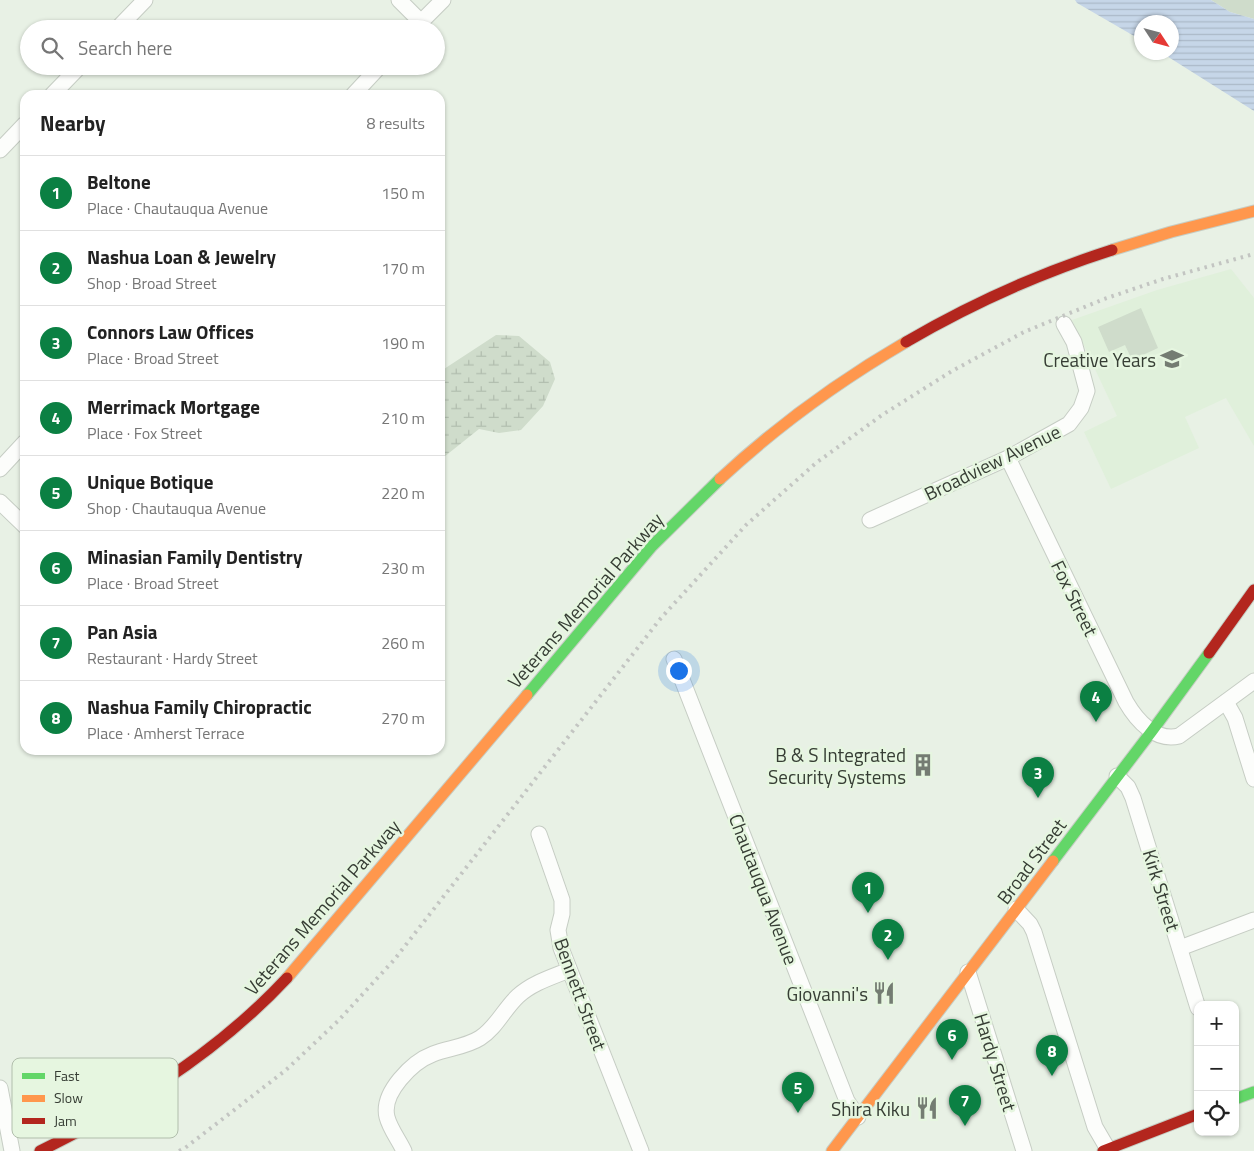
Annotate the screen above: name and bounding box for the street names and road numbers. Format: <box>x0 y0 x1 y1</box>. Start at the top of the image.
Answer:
street label: Broadview Avenue <box>919 416 1065 508</box>
street label: Veterans Memorial Parkway <box>500 506 670 694</box>
street label: Fox Street <box>1044 555 1106 641</box>
street label: Chautauqua Avenue <box>722 809 806 969</box>
street label: Broad Street <box>989 812 1073 910</box>
street label: Veterans Memorial Parkway <box>237 813 407 1001</box>
street label: Kirk Street <box>1136 846 1188 935</box>
street label: Bennett Street <box>547 934 615 1055</box>
street label: Hardy Street <box>967 1009 1025 1115</box>

